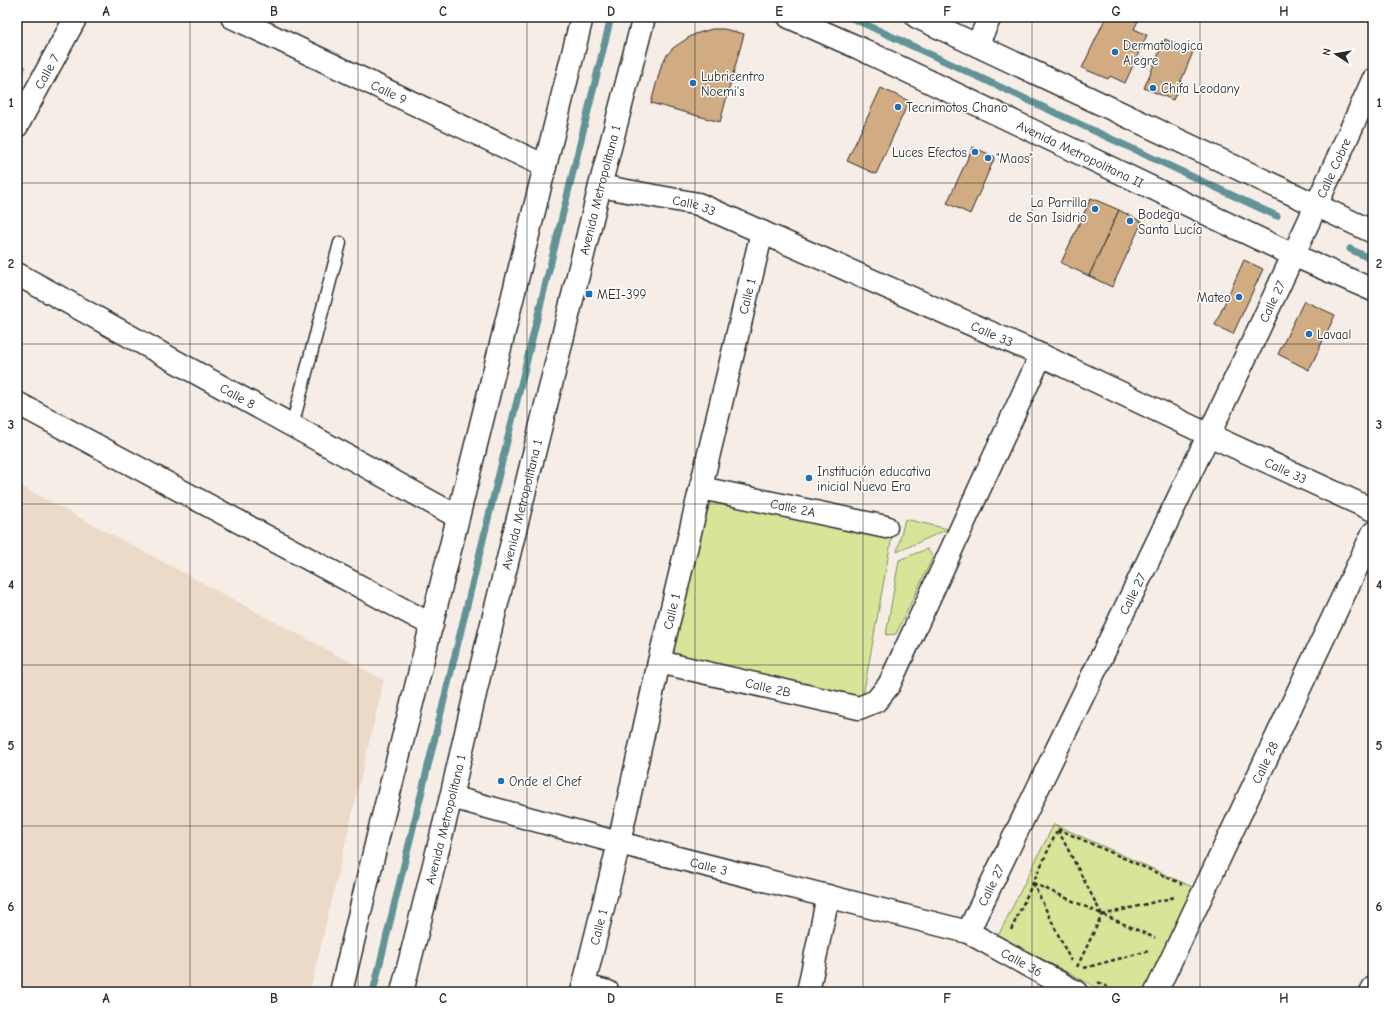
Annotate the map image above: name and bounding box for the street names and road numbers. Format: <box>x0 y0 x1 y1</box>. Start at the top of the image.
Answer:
street label: Calle 7 <box>31 51 62 92</box>
street label: Calle 9 <box>369 77 410 107</box>
street label: Avenida Metropolitana II <box>1015 117 1146 190</box>
street label: Avenida Metropolitana 1 <box>576 123 623 256</box>
street label: Calle Cobre <box>1313 135 1354 200</box>
street label: Calle 33 <box>671 192 718 218</box>
street label: Calle 1 <box>735 277 758 316</box>
street label: Calle 27 <box>1256 278 1288 325</box>
street label: Calle 33 <box>969 318 1015 349</box>
street label: Calle 8 <box>217 380 258 411</box>
street label: Avenida Metropolitana 1 <box>498 438 545 571</box>
street label: Calle 33 <box>1263 454 1309 486</box>
street label: Calle 2A <box>769 495 817 520</box>
street label: Calle 27 <box>1116 571 1149 617</box>
street label: Calle 1 <box>660 592 683 631</box>
street label: Calle 2B <box>744 675 792 700</box>
street label: Calle 28 <box>1248 739 1281 786</box>
street label: Avenida Metropolitana 1 <box>422 753 468 886</box>
street label: Calle 3 <box>689 854 729 878</box>
street label: Calle 27 <box>974 862 1007 908</box>
street label: Calle 1 <box>586 907 610 946</box>
street label: Calle 36 <box>999 944 1045 979</box>

